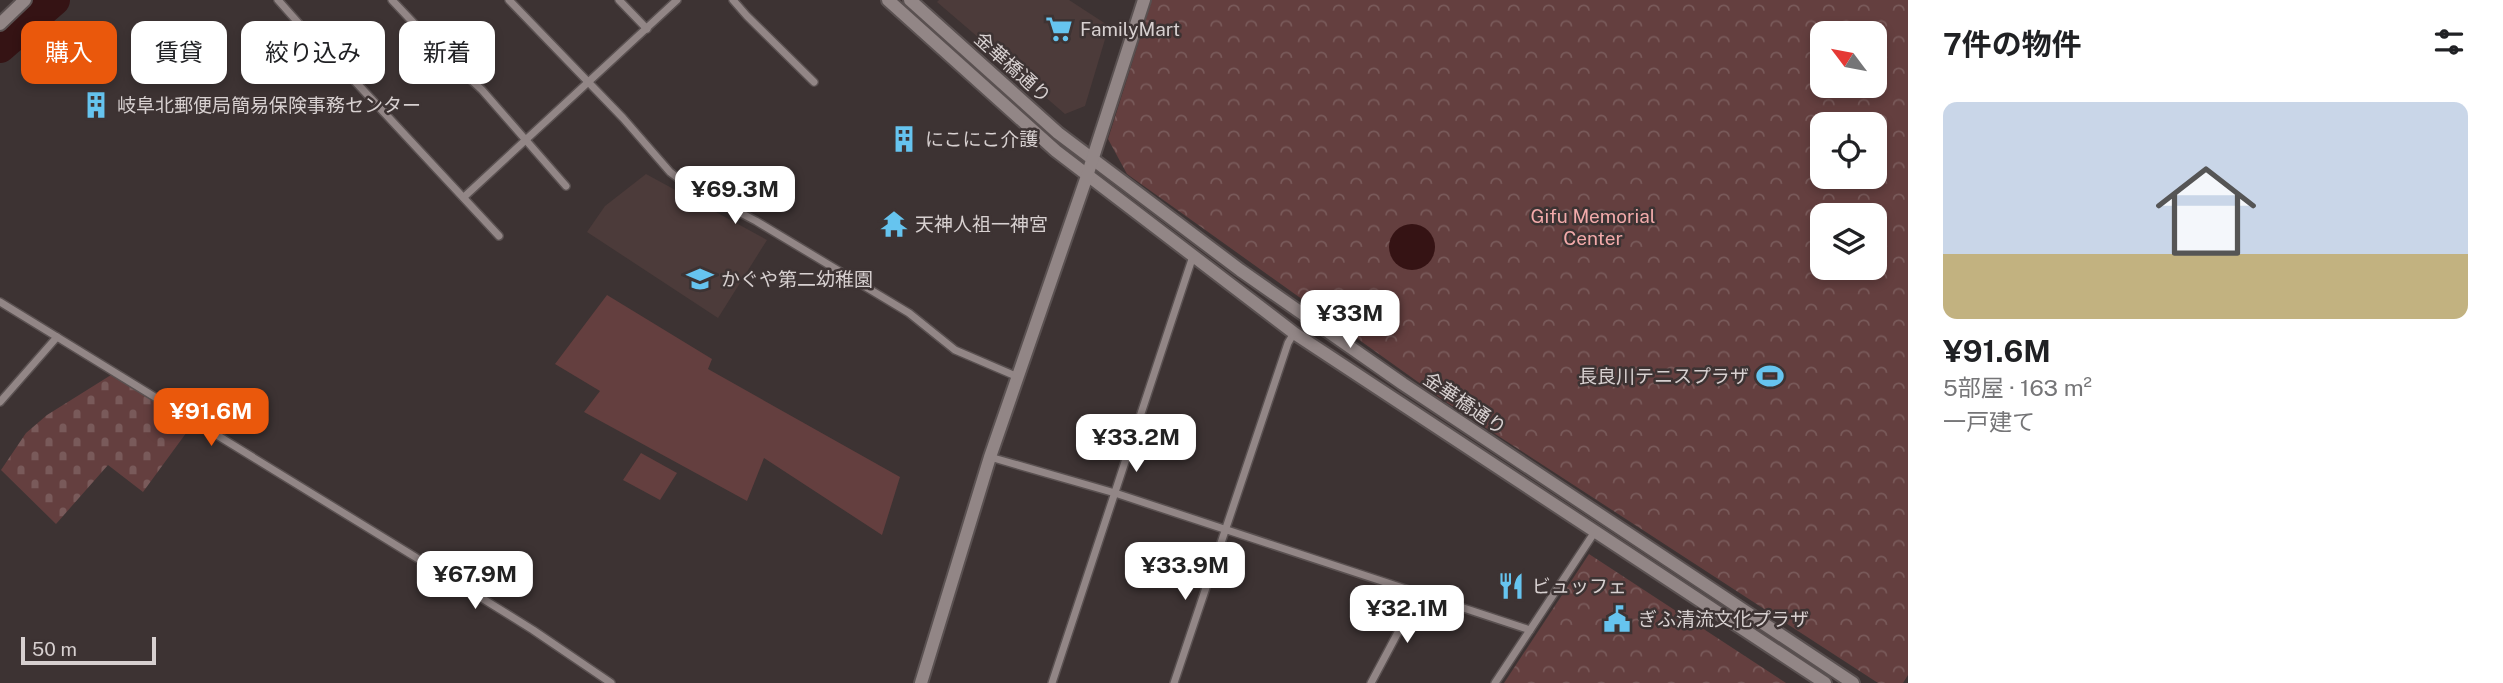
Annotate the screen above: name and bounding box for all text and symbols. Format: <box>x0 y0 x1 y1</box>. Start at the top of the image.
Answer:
supermarket icon: FamilyMart <box>1044 14 1074 44</box>
place label: FamilyMart <box>1080 18 1180 40</box>
chip: 購入 <box>21 21 117 84</box>
chip: 賃貸 <box>131 21 227 84</box>
chip: 絞り込み <box>241 21 385 84</box>
chip: 新着 <box>399 21 495 84</box>
north arrow <box>1810 21 1886 98</box>
map controls <box>1810 21 1887 280</box>
icon: filters <box>2430 23 2468 61</box>
text: 7件の物件 <box>1943 26 2082 62</box>
street label: 金華橋通り <box>970 27 1056 107</box>
building icon: 岐阜北郵便局簡易保険事務センター <box>81 90 111 120</box>
place label: 岐阜北郵便局簡易保険事務センター <box>117 94 421 116</box>
button: locate <box>1810 112 1887 189</box>
building icon: にこにこ介護 <box>889 124 919 154</box>
place label: にこにこ介護 <box>925 128 1038 150</box>
icon: home <box>2143 148 2269 274</box>
pin: ¥69.3M <box>678 166 792 226</box>
text: ¥69.3M <box>691 175 779 202</box>
button: layers <box>1810 203 1887 280</box>
park label: Gifu Memorial Center <box>1531 205 1655 249</box>
temple icon: 天神人祖一神宮 <box>879 209 909 239</box>
place label: 天神人祖一神宮 <box>915 213 1048 235</box>
school or university icon: かぐや第二幼稚園 <box>685 264 715 294</box>
place label: かぐや第二幼稚園 <box>721 268 873 290</box>
pin: ¥33M <box>1309 290 1391 350</box>
text: ¥33M <box>1317 299 1383 326</box>
text: ¥91.6M <box>1943 333 2051 369</box>
sports icon: 長良川テニスプラザ <box>1755 361 1785 391</box>
place label: 長良川テニスプラザ <box>1578 365 1749 387</box>
street label: 金華橋通り <box>1419 367 1511 439</box>
text: 5部屋 · 163 m² <box>1943 374 2092 401</box>
pin: ¥91.6M <box>154 388 268 448</box>
text: ¥91.6M <box>170 397 252 424</box>
text: 一戸建て <box>1943 408 2035 435</box>
pin: ¥33.2M <box>1079 414 1193 474</box>
text: ¥33.2M <box>1092 423 1180 450</box>
pin: ¥33.9M <box>1128 542 1242 602</box>
text: ¥33.9M <box>1141 551 1229 578</box>
pin: ¥67.9M <box>418 552 532 611</box>
text: ¥67.9M <box>433 560 517 587</box>
restaurant icon: ビュッフェ <box>1496 571 1526 601</box>
place label: ビュッフェ <box>1532 575 1627 597</box>
pin: ¥32.1M <box>1350 586 1464 645</box>
text: ¥32.1M <box>1366 594 1448 621</box>
public building icon: ぎふ清流文化プラザ <box>1602 604 1632 634</box>
place label: ぎふ清流文化プラザ <box>1638 608 1809 630</box>
scale bar <box>21 634 156 666</box>
text: 50 m <box>32 638 77 660</box>

